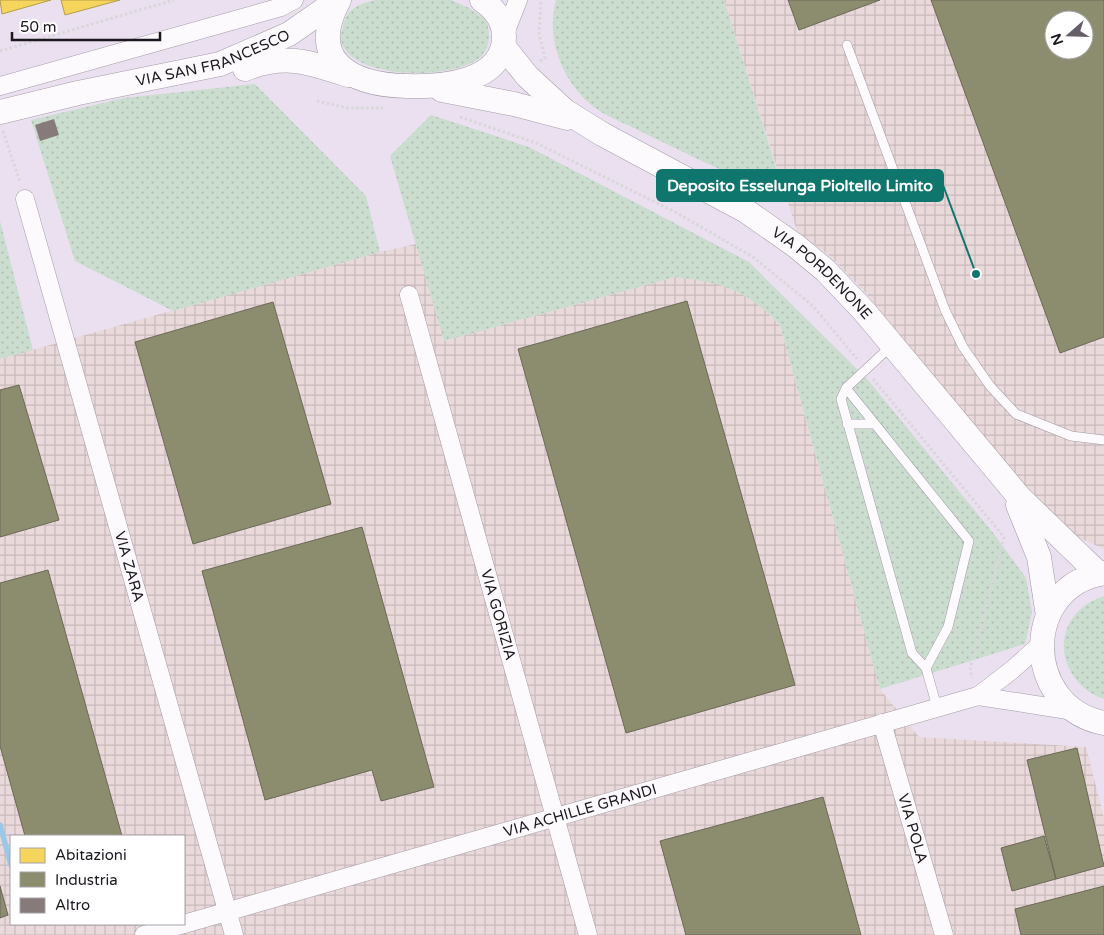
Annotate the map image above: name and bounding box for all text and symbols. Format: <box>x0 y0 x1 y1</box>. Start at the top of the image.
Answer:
scale bar <box>12 10 160 42</box>
north arrow <box>1044 10 1094 60</box>
text: 50 m <box>20 18 57 36</box>
street label: VIA SAN FRANCESCO <box>134 26 293 90</box>
text: N <box>1047 31 1067 47</box>
callout: Deposito Esselunga Pioltello Limito <box>657 170 943 201</box>
text: Deposito Esselunga Pioltello Limito <box>667 176 933 196</box>
street label: VIA PORDENONE <box>768 223 876 323</box>
street label: VIA ZARA <box>111 529 148 604</box>
street label: VIA GORIZIA <box>477 567 520 662</box>
street label: VIA ACHILLE GRANDI <box>501 780 659 841</box>
street label: VIA POLA <box>894 792 932 865</box>
legend <box>10 835 185 925</box>
text: Abitazioni <box>55 846 127 864</box>
text: Industria <box>55 871 118 889</box>
text: Altro <box>55 896 90 914</box>

